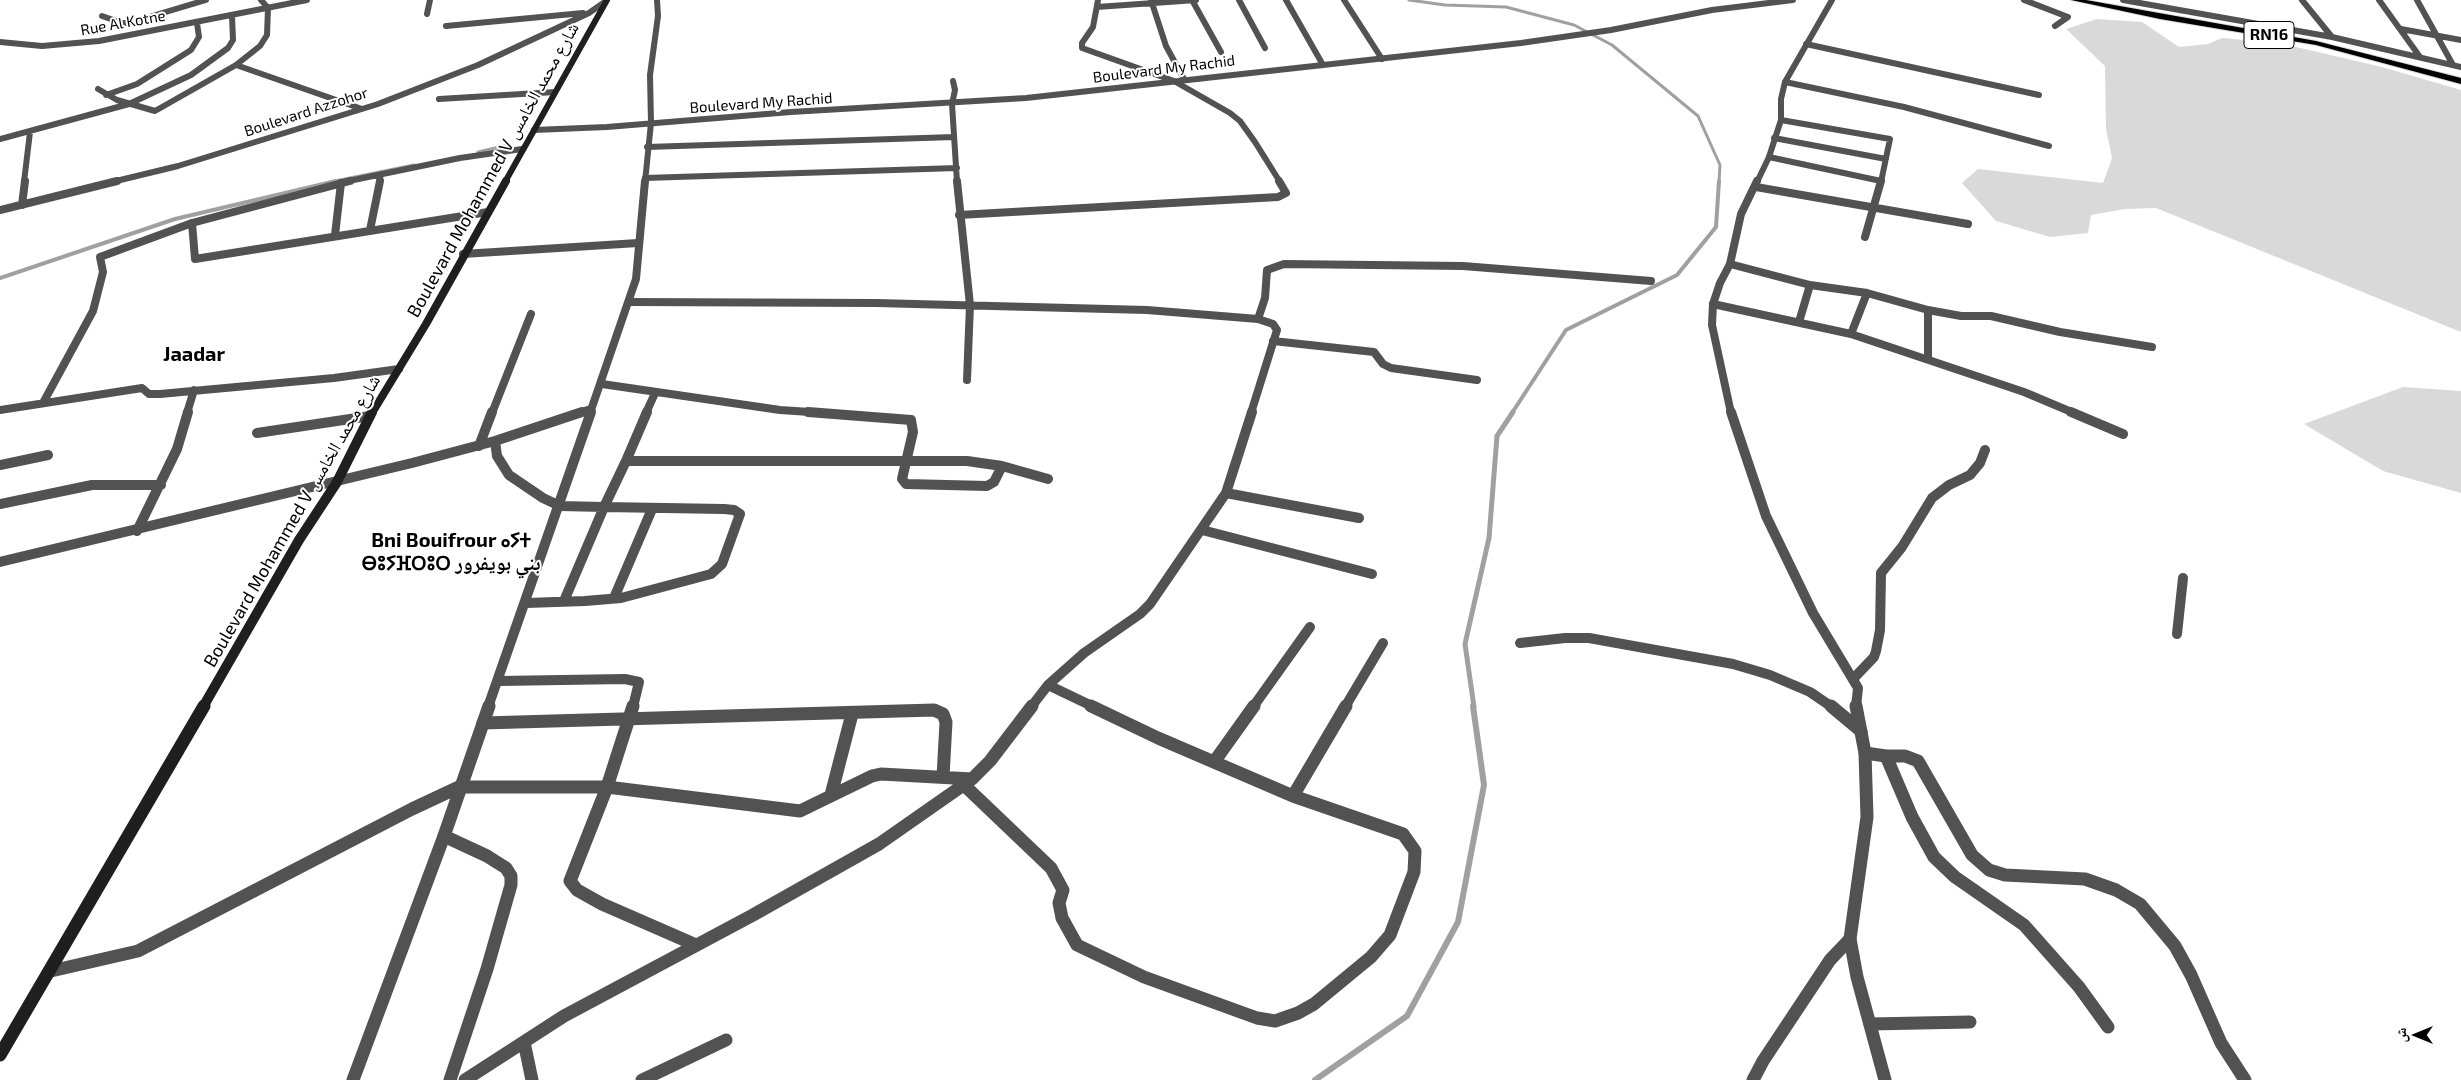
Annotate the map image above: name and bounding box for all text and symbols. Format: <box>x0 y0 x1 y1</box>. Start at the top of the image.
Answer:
street label: Rue Al Kotne <box>79 7 167 39</box>
street label: Boulevard Mohammed V شارع محمد الخامس <box>403 19 583 321</box>
road number: RN16 <box>2244 22 2294 48</box>
street label: Boulevard My Rachid <box>1092 51 1236 87</box>
street label: Boulevard Azzohor <box>242 83 370 141</box>
street label: Boulevard My Rachid <box>689 89 833 117</box>
district label: Jaadar <box>163 342 225 366</box>
street label: Boulevard Mohammed V شارع محمد الخامس <box>199 371 385 671</box>
district label: Bni Bouifrour ⴰⵢⵜ ⴱⵓⵢⴼⵔⵓⵔ بني بويفرور <box>362 528 540 575</box>
north arrow <box>2391 1010 2441 1060</box>
text: ش <box>2392 1028 2409 1042</box>

